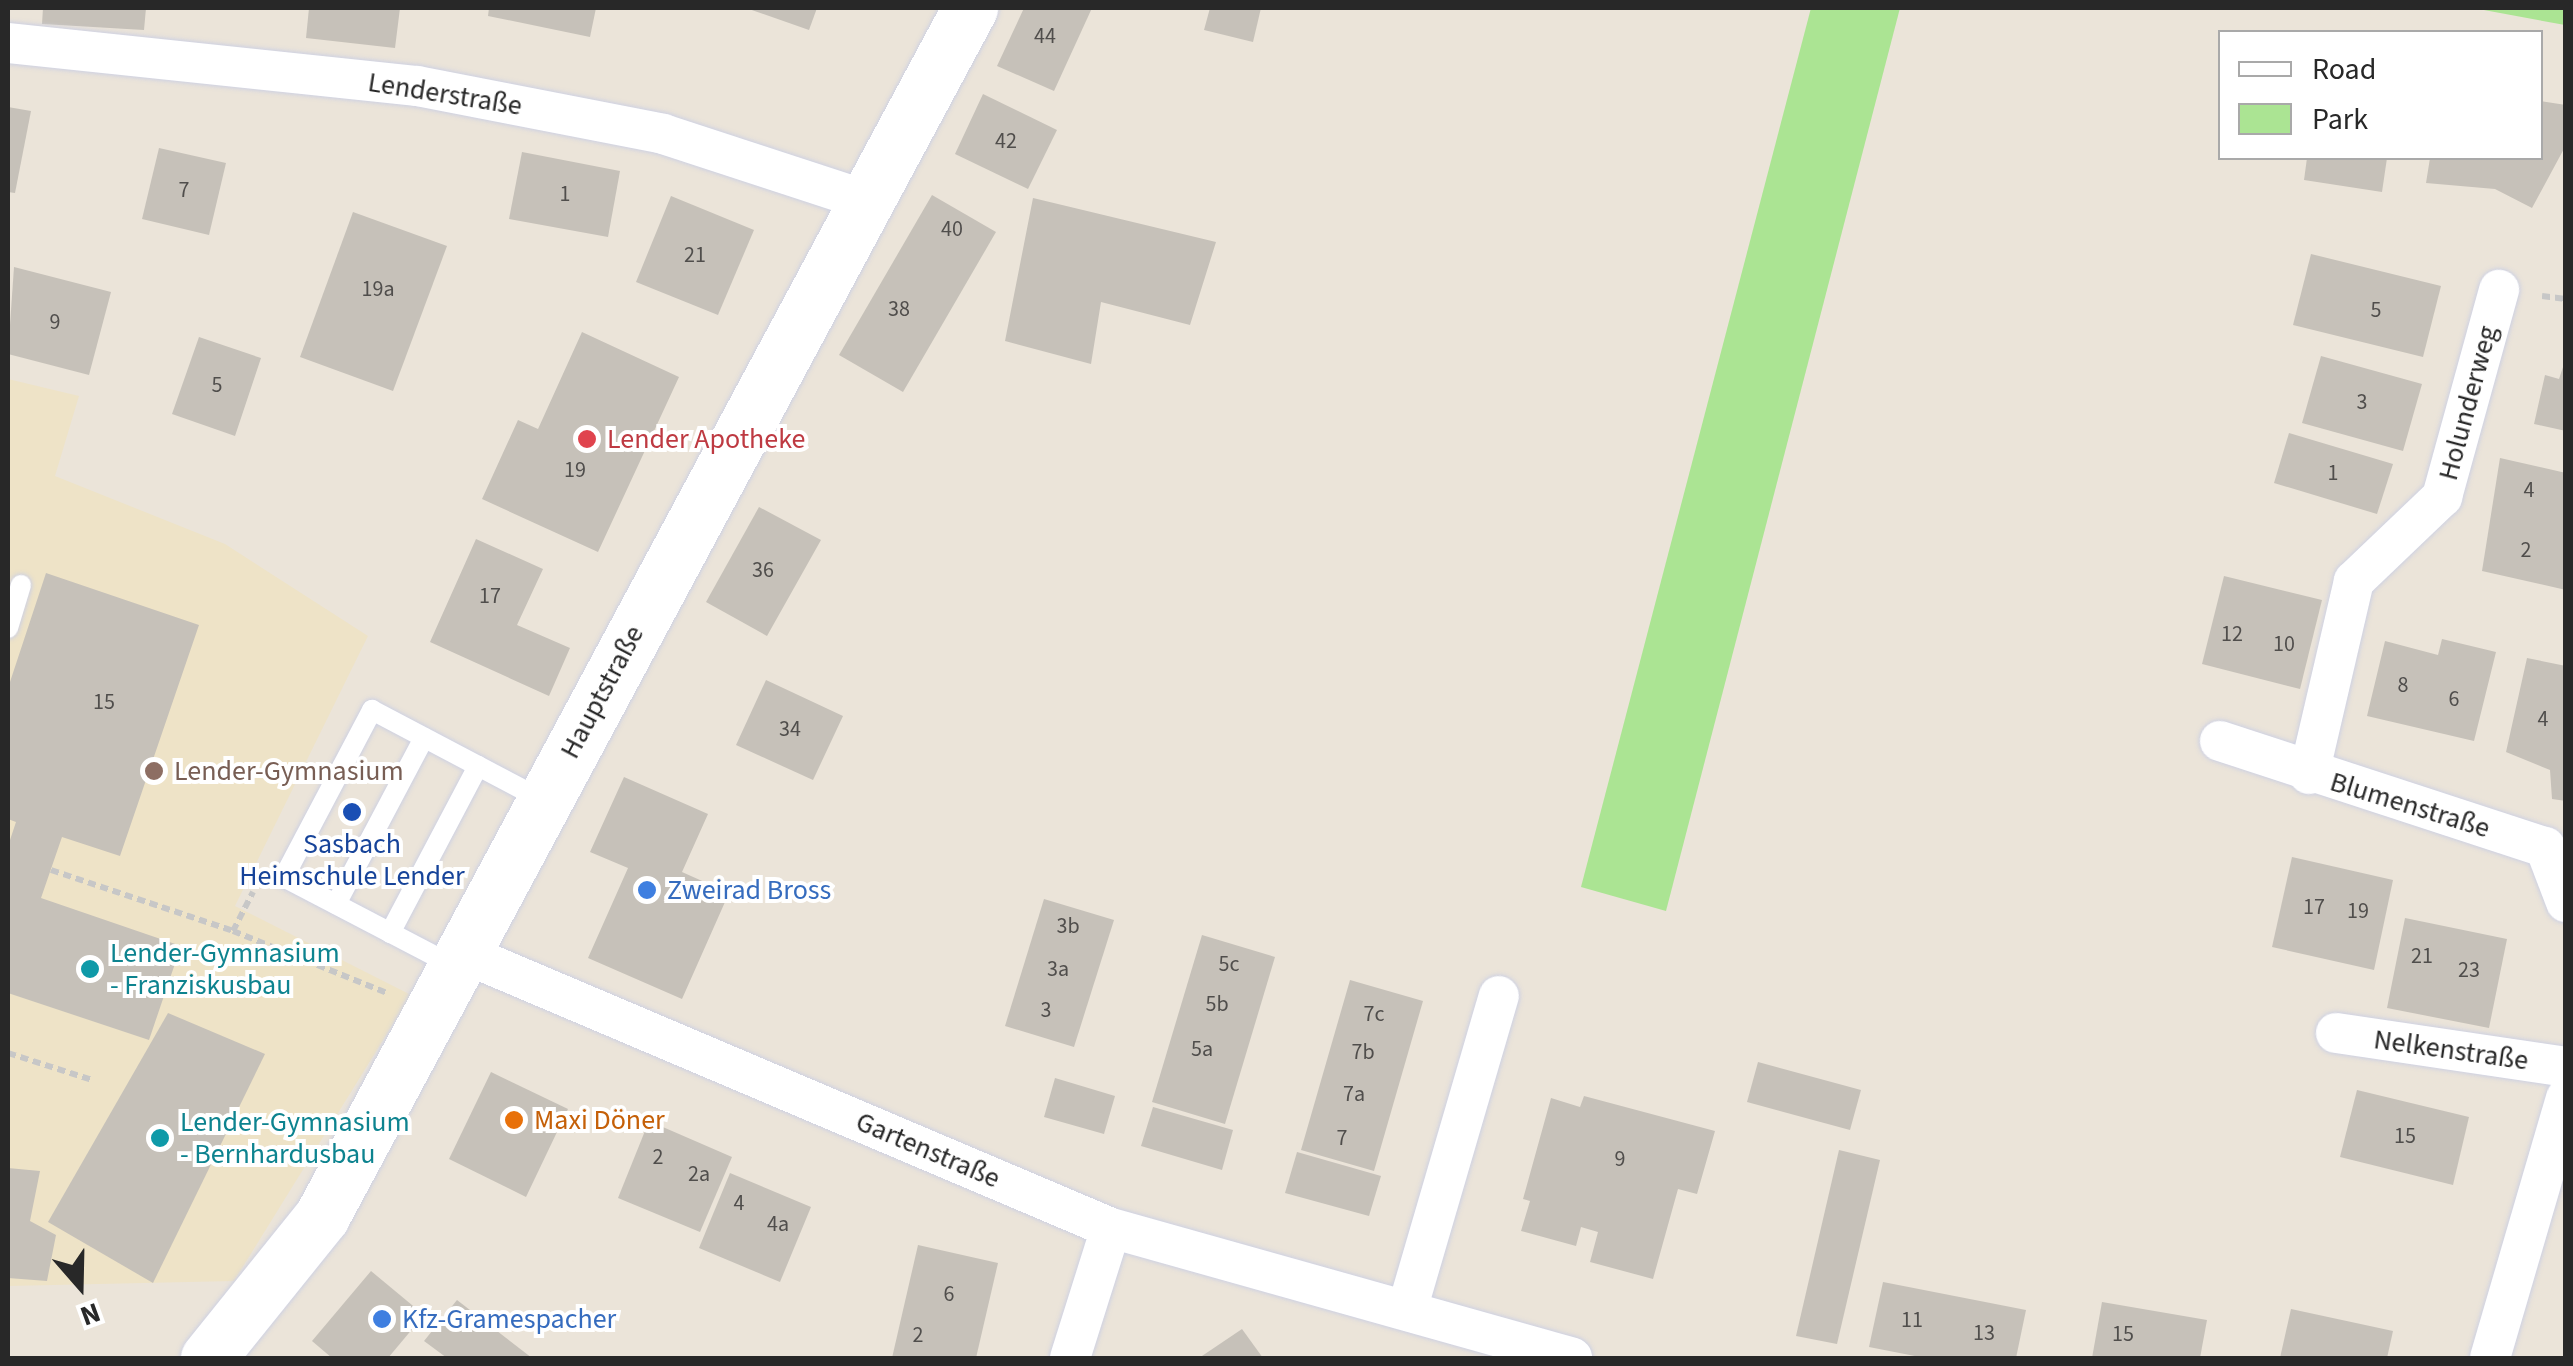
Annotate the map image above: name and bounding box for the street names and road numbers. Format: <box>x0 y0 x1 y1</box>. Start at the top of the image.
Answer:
street label: Lenderstraße <box>366 65 524 123</box>
street label: Holunderweg <box>2431 322 2505 484</box>
street label: Hauptstraße <box>553 620 651 764</box>
street label: Blumenstraße <box>2326 765 2494 845</box>
street label: Nelkenstraße <box>2372 1023 2530 1077</box>
street label: Gartenstraße <box>851 1105 1005 1195</box>

